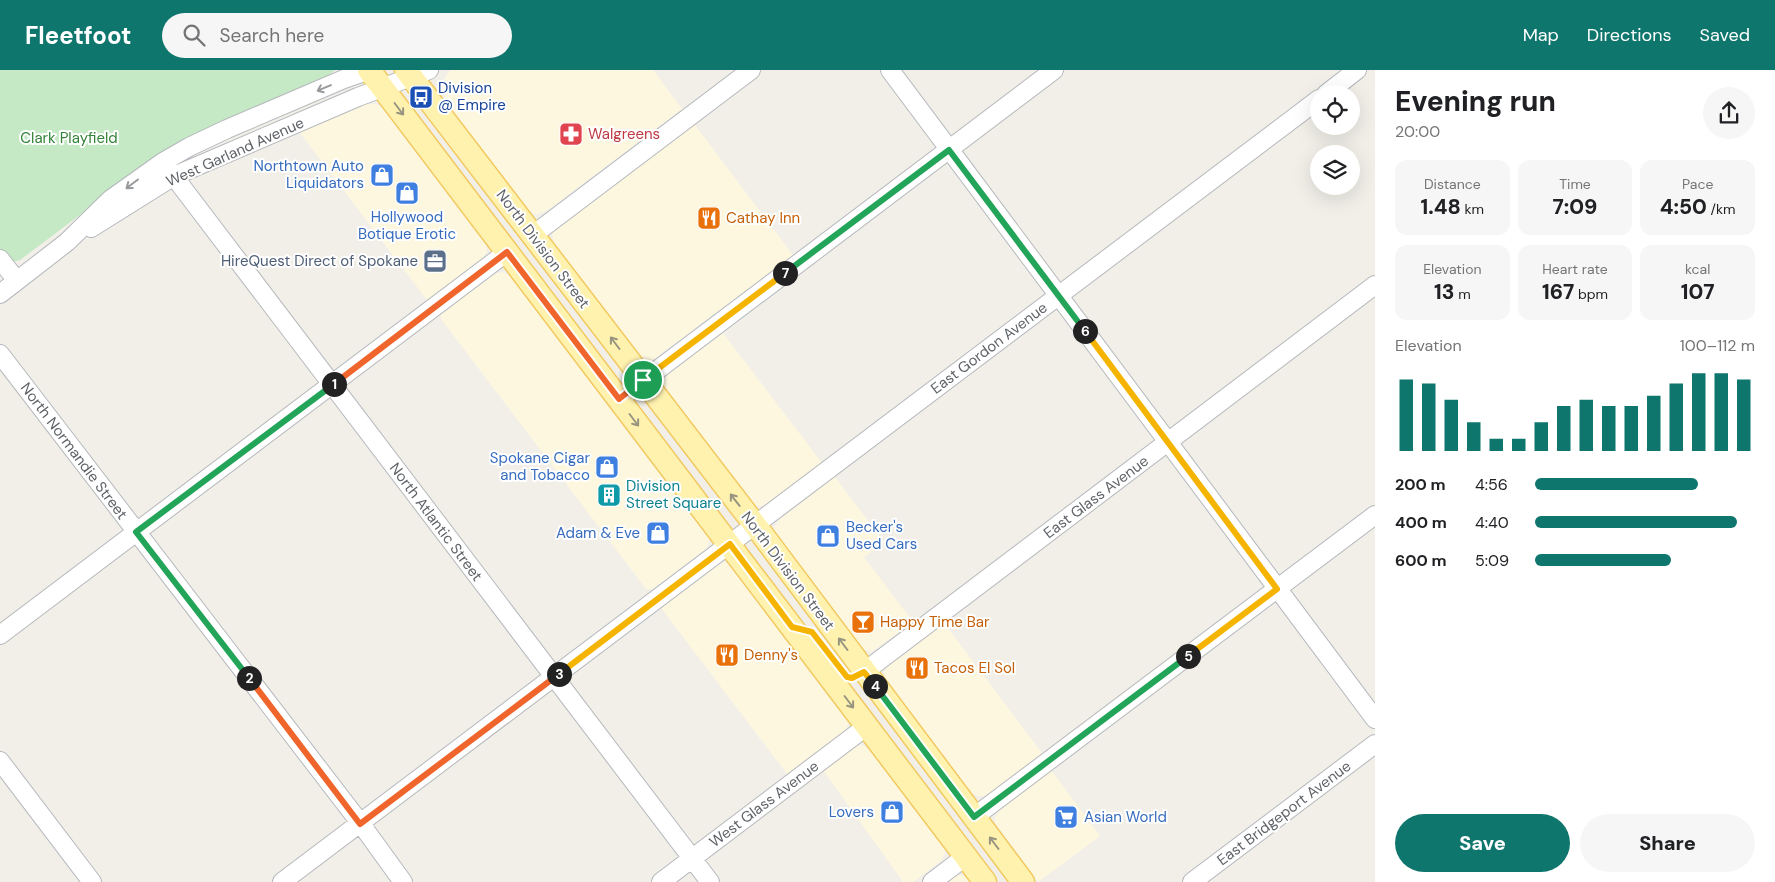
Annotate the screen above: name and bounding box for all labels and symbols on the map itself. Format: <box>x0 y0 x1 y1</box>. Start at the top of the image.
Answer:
place label: Division @ Empire <box>438 78 506 115</box>
one-way arrow <box>317 83 332 93</box>
bus stop icon: Division @ Empire <box>408 84 434 110</box>
one-way arrow <box>393 102 404 115</box>
street label: West Garland Avenue <box>163 113 307 191</box>
pharmacy icon: Walgreens <box>558 121 584 147</box>
place label: Walgreens <box>588 124 660 144</box>
park label: Clark Playfield <box>20 128 118 148</box>
place label: Northtown Auto Liquidators <box>253 156 364 193</box>
shop icon: Northtown Auto Liquidators <box>369 162 395 188</box>
one-way arrow <box>126 178 139 189</box>
shop icon: Hollywood Botique Erotic <box>394 180 420 206</box>
street label: North Division Street <box>492 186 594 313</box>
restaurant icon: Cathay Inn <box>696 205 722 231</box>
place label: Hollywood Botique Erotic <box>358 207 456 244</box>
place label: Cathay Inn <box>726 208 800 228</box>
office icon: HireQuest Direct of Spokane <box>422 248 448 274</box>
place label: HireQuest Direct of Spokane <box>221 251 418 271</box>
pin: 7 <box>772 260 798 286</box>
street label: East Gordon Avenue <box>927 298 1051 398</box>
pin: 6 <box>1072 318 1098 344</box>
one-way arrow <box>609 337 620 350</box>
pin <box>622 359 664 401</box>
pin: 1 <box>322 372 346 396</box>
street label: North Normandie Street <box>16 379 132 524</box>
one-way arrow <box>629 413 640 426</box>
place label: Spokane Cigar and Tobacco <box>490 448 590 485</box>
street label: East Glass Avenue <box>1039 451 1153 543</box>
shop icon: Spokane Cigar and Tobacco <box>594 454 620 480</box>
street label: North Atlantic Street <box>385 459 487 585</box>
place label: Division Street Square <box>626 476 721 513</box>
building icon: Division Street Square <box>596 482 622 508</box>
one-way arrow <box>730 493 740 507</box>
street label: North Division Street <box>737 508 839 635</box>
place label: Becker's Used Cars <box>846 517 917 554</box>
shop icon: Adam & Eve <box>645 520 671 546</box>
place label: Adam & Eve <box>556 523 640 543</box>
shop icon: Becker's Used Cars <box>815 523 841 549</box>
bar icon: Happy Time Bar <box>850 609 876 635</box>
place label: Happy Time Bar <box>880 612 990 632</box>
one-way arrow <box>838 637 848 651</box>
restaurant icon: Denny's <box>714 642 740 668</box>
pin: 5 <box>1176 644 1200 668</box>
place label: Denny's <box>744 645 798 665</box>
restaurant icon: Tacos El Sol <box>904 655 930 681</box>
place label: Tacos El Sol <box>934 658 1015 678</box>
pin: 3 <box>546 662 572 686</box>
pin: 2 <box>236 666 262 690</box>
pin: 4 <box>862 674 888 698</box>
one-way arrow <box>843 696 854 709</box>
street label: West Glass Avenue <box>705 756 823 852</box>
street label: East Bridgeport Avenue <box>1213 756 1355 870</box>
shop icon: Lovers <box>879 799 905 825</box>
place label: Lovers <box>829 802 874 822</box>
supermarket icon: Asian World <box>1053 804 1079 830</box>
place label: Asian World <box>1084 807 1167 827</box>
one-way arrow <box>989 836 999 850</box>

